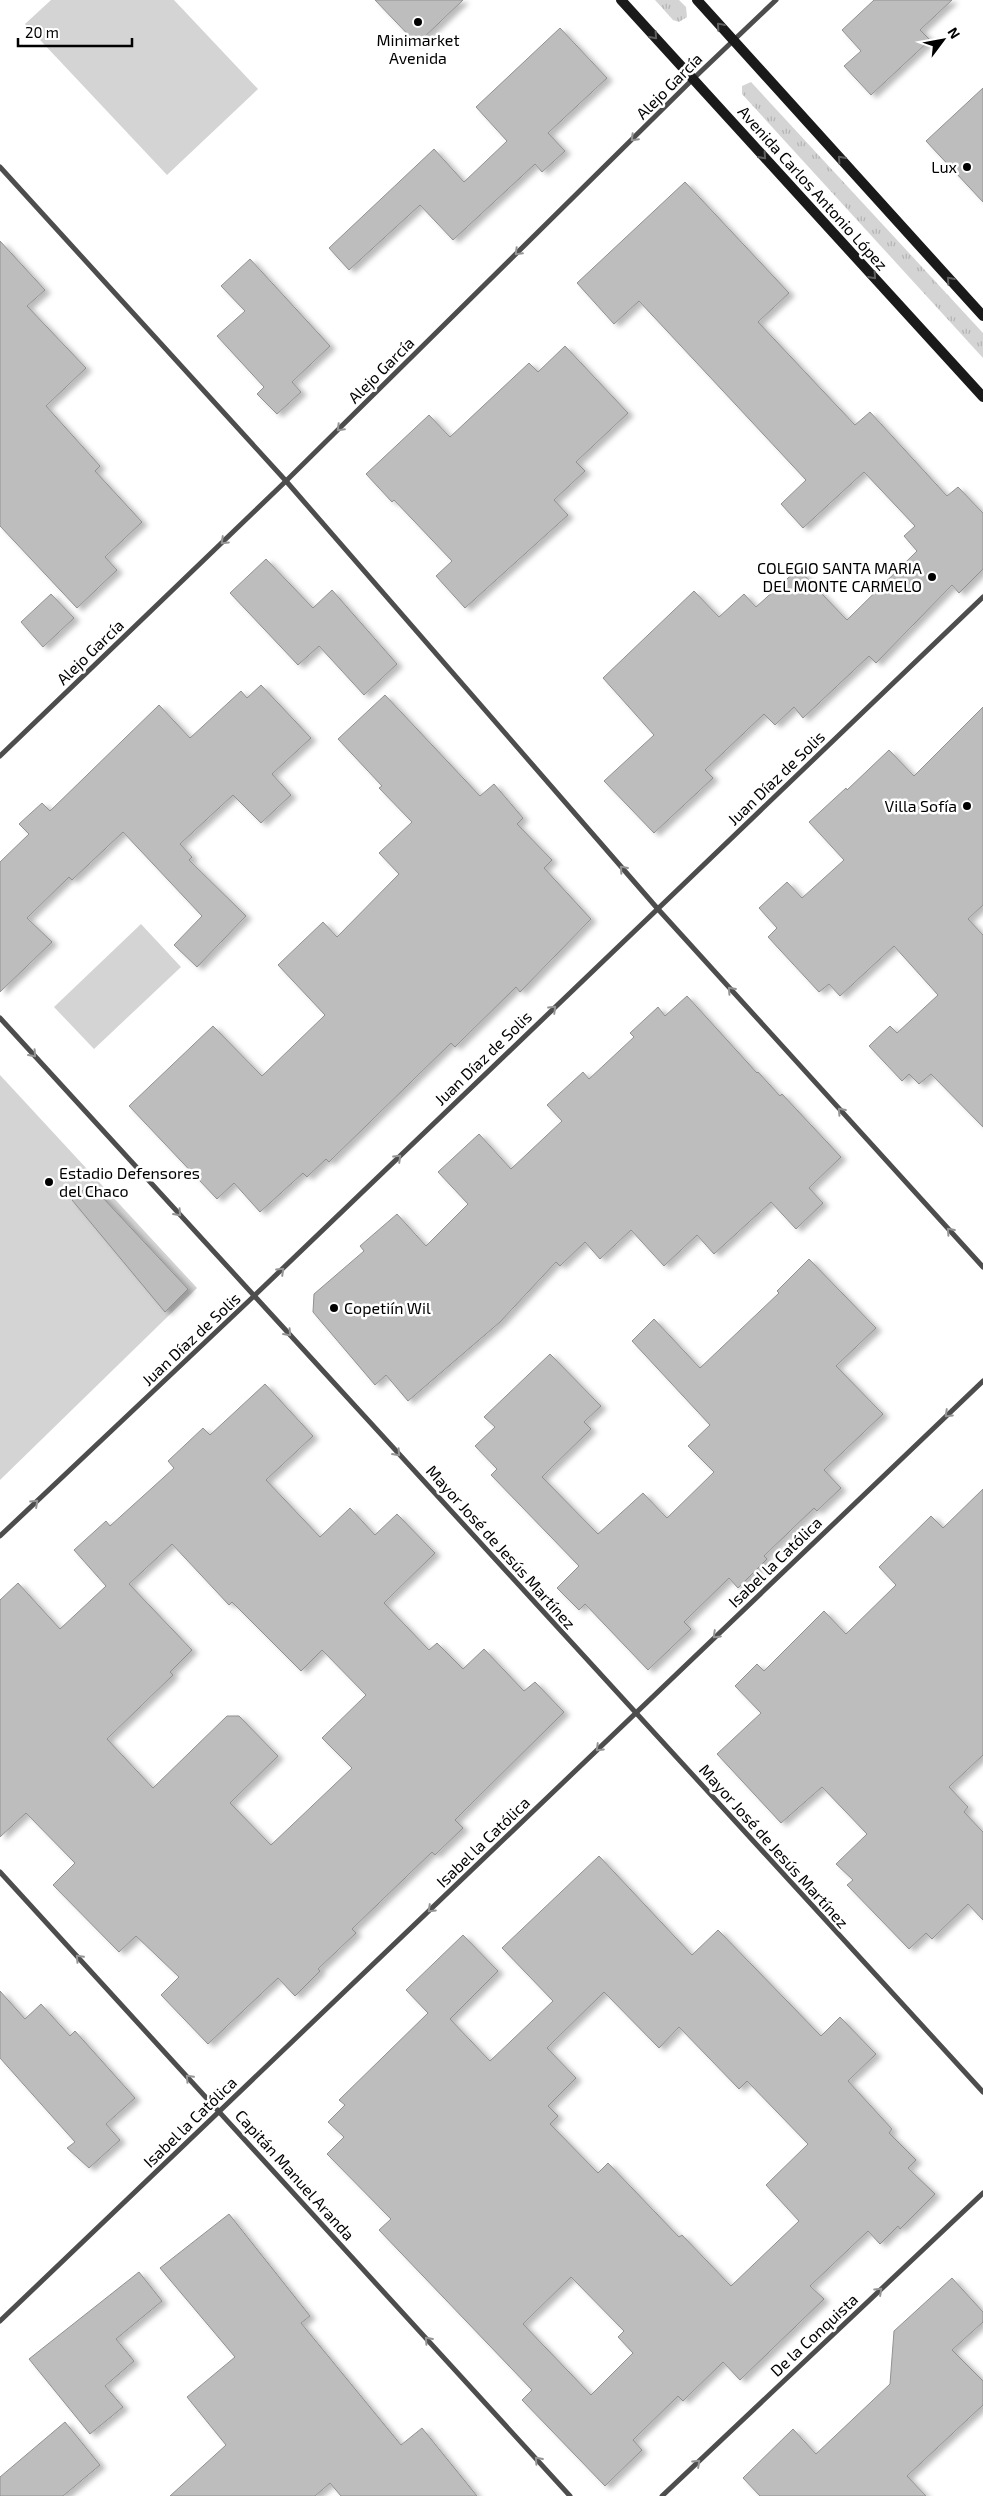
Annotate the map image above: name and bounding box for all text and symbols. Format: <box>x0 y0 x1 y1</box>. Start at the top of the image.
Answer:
scale bar <box>18 15 131 47</box>
north arrow <box>918 15 968 65</box>
marker: Minimarket Avenida <box>412 16 424 28</box>
text: 20 m <box>25 23 59 41</box>
one-way arrow <box>716 23 725 32</box>
text: N <box>945 24 964 42</box>
place label: Minimarket Avenida <box>376 30 460 67</box>
one-way arrow <box>648 30 657 39</box>
street label: Alejo García <box>632 49 706 123</box>
street label: Avenida Carlos Antonio López <box>735 102 892 274</box>
one-way arrow <box>631 132 640 141</box>
one-way arrow <box>757 150 766 159</box>
one-way arrow <box>838 156 847 165</box>
place label: Lux <box>931 157 958 176</box>
marker: Lux <box>961 161 973 173</box>
one-way arrow <box>515 246 524 255</box>
one-way arrow <box>867 270 876 279</box>
one-way arrow <box>947 276 956 285</box>
street label: Alejo García <box>344 333 418 407</box>
one-way arrow <box>337 422 346 431</box>
one-way arrow <box>221 535 230 544</box>
place label: COLEGIO SANTA MARIA DEL MONTE CARMELO <box>757 558 922 595</box>
marker: COLEGIO SANTA MARIA DEL MONTE CARMELO <box>926 571 938 583</box>
street label: Alejo García <box>52 615 128 689</box>
street label: Juan Díaz de Solis <box>723 726 828 829</box>
place label: Villa Sofía <box>885 796 957 815</box>
marker: Villa Sofía <box>961 800 973 812</box>
one-way arrow <box>620 866 629 875</box>
one-way arrow <box>728 987 737 996</box>
street label: Juan Díaz de Solis <box>430 1006 535 1109</box>
one-way arrow <box>547 1006 556 1015</box>
one-way arrow <box>27 1049 36 1058</box>
one-way arrow <box>838 1107 847 1116</box>
one-way arrow <box>392 1155 401 1164</box>
place label: Estadio Defensores del Chaco <box>59 1163 200 1200</box>
marker: Estadio Defensores del Chaco <box>43 1176 55 1188</box>
one-way arrow <box>172 1207 181 1216</box>
one-way arrow <box>947 1227 956 1236</box>
one-way arrow <box>275 1268 284 1277</box>
street label: Juan Díaz de Solis <box>138 1288 244 1389</box>
place label: Copetiín Wil <box>344 1298 431 1317</box>
marker: Copetiín Wil <box>328 1302 340 1314</box>
one-way arrow <box>282 1327 291 1336</box>
one-way arrow <box>944 1408 953 1417</box>
one-way arrow <box>392 1447 401 1456</box>
street label: Mayor José de Jesús Martínez <box>423 1461 580 1632</box>
one-way arrow <box>30 1500 39 1509</box>
street label: Isabel la Católica <box>724 1512 825 1611</box>
one-way arrow <box>713 1629 722 1638</box>
one-way arrow <box>596 1742 605 1751</box>
street label: Mayor José de Jesús Martínez <box>696 1760 853 1931</box>
street label: Isabel la Católica <box>432 1792 533 1891</box>
one-way arrow <box>428 1903 437 1912</box>
one-way arrow <box>76 1955 85 1964</box>
street label: Isabel la Católica <box>139 2072 240 2171</box>
one-way arrow <box>186 2074 195 2083</box>
street label: Capitán Manuel Aranda <box>232 2106 359 2244</box>
one-way arrow <box>873 2288 882 2297</box>
street label: De la Conquista <box>766 2289 861 2380</box>
one-way arrow <box>425 2337 434 2346</box>
one-way arrow <box>535 2457 544 2466</box>
one-way arrow <box>692 2460 701 2469</box>

